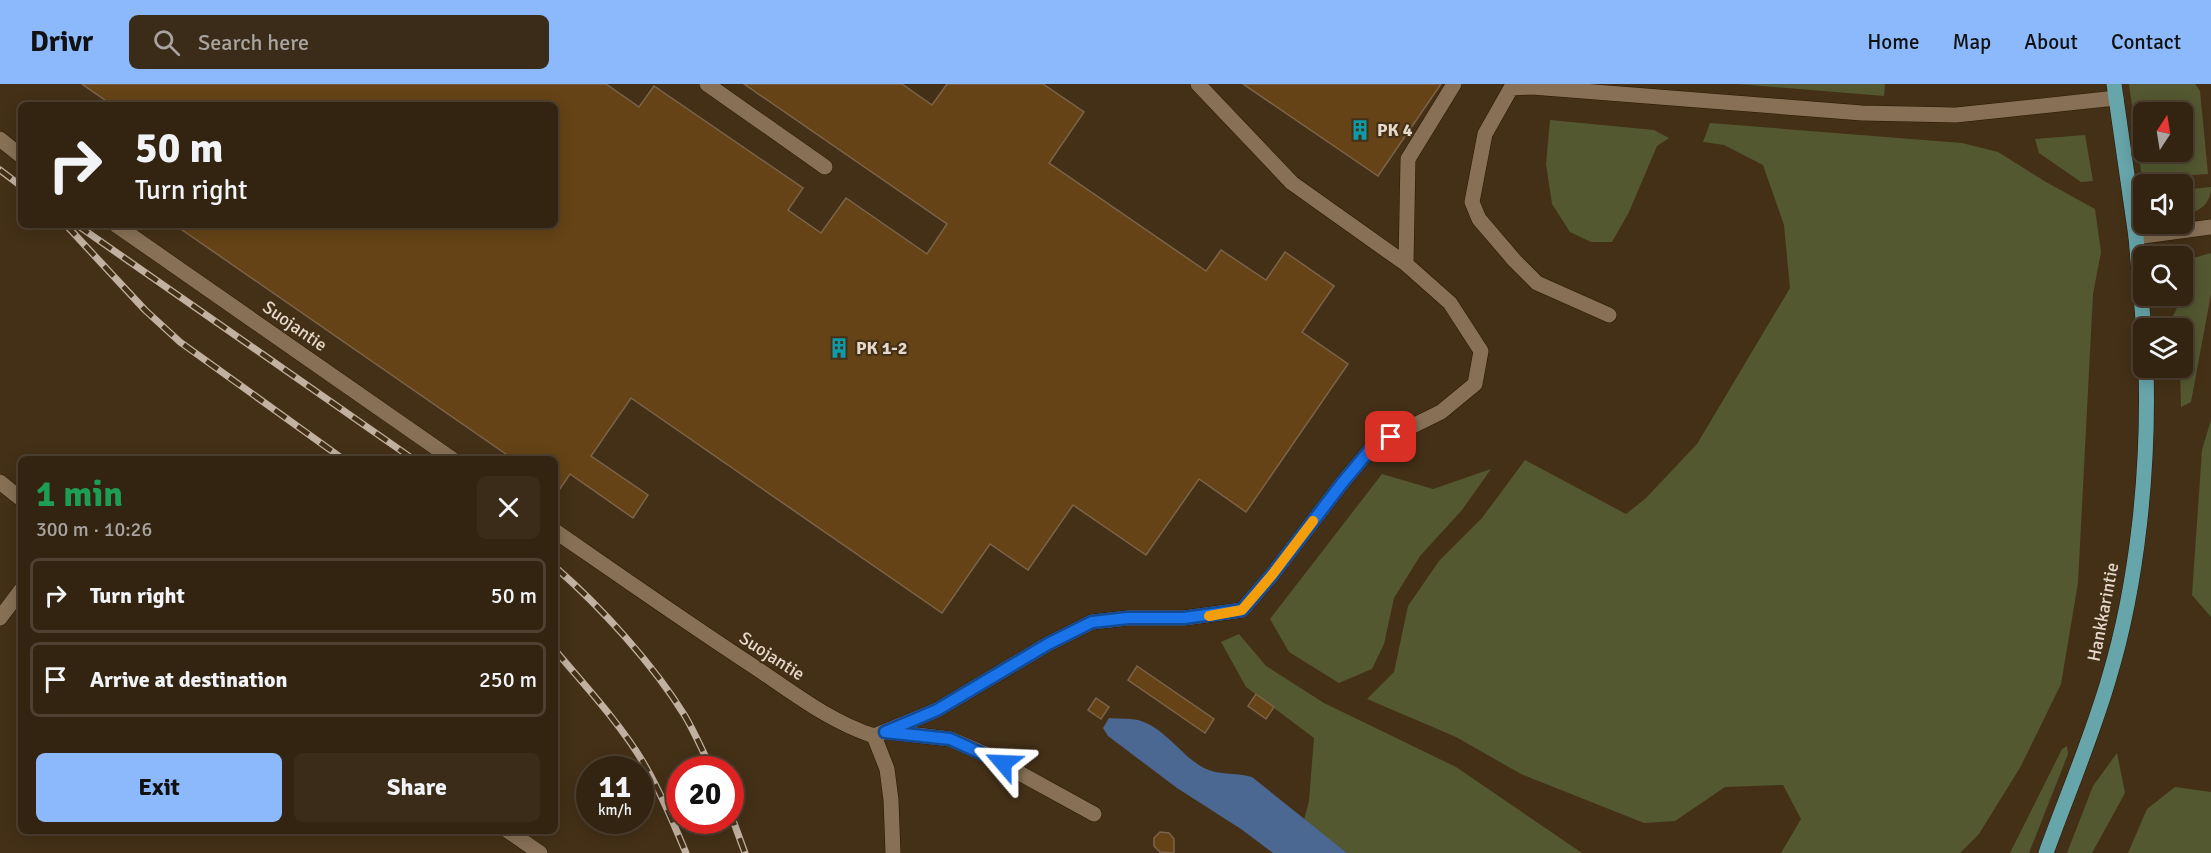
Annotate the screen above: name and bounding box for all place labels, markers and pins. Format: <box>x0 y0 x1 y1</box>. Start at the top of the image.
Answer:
building icon: PK 4 <box>1348 118 1372 142</box>
place label: PK 4 <box>1377 119 1413 141</box>
building icon: PK 1-2 <box>827 336 851 360</box>
place label: PK 1-2 <box>856 337 908 359</box>
pin <box>1365 411 1416 462</box>

